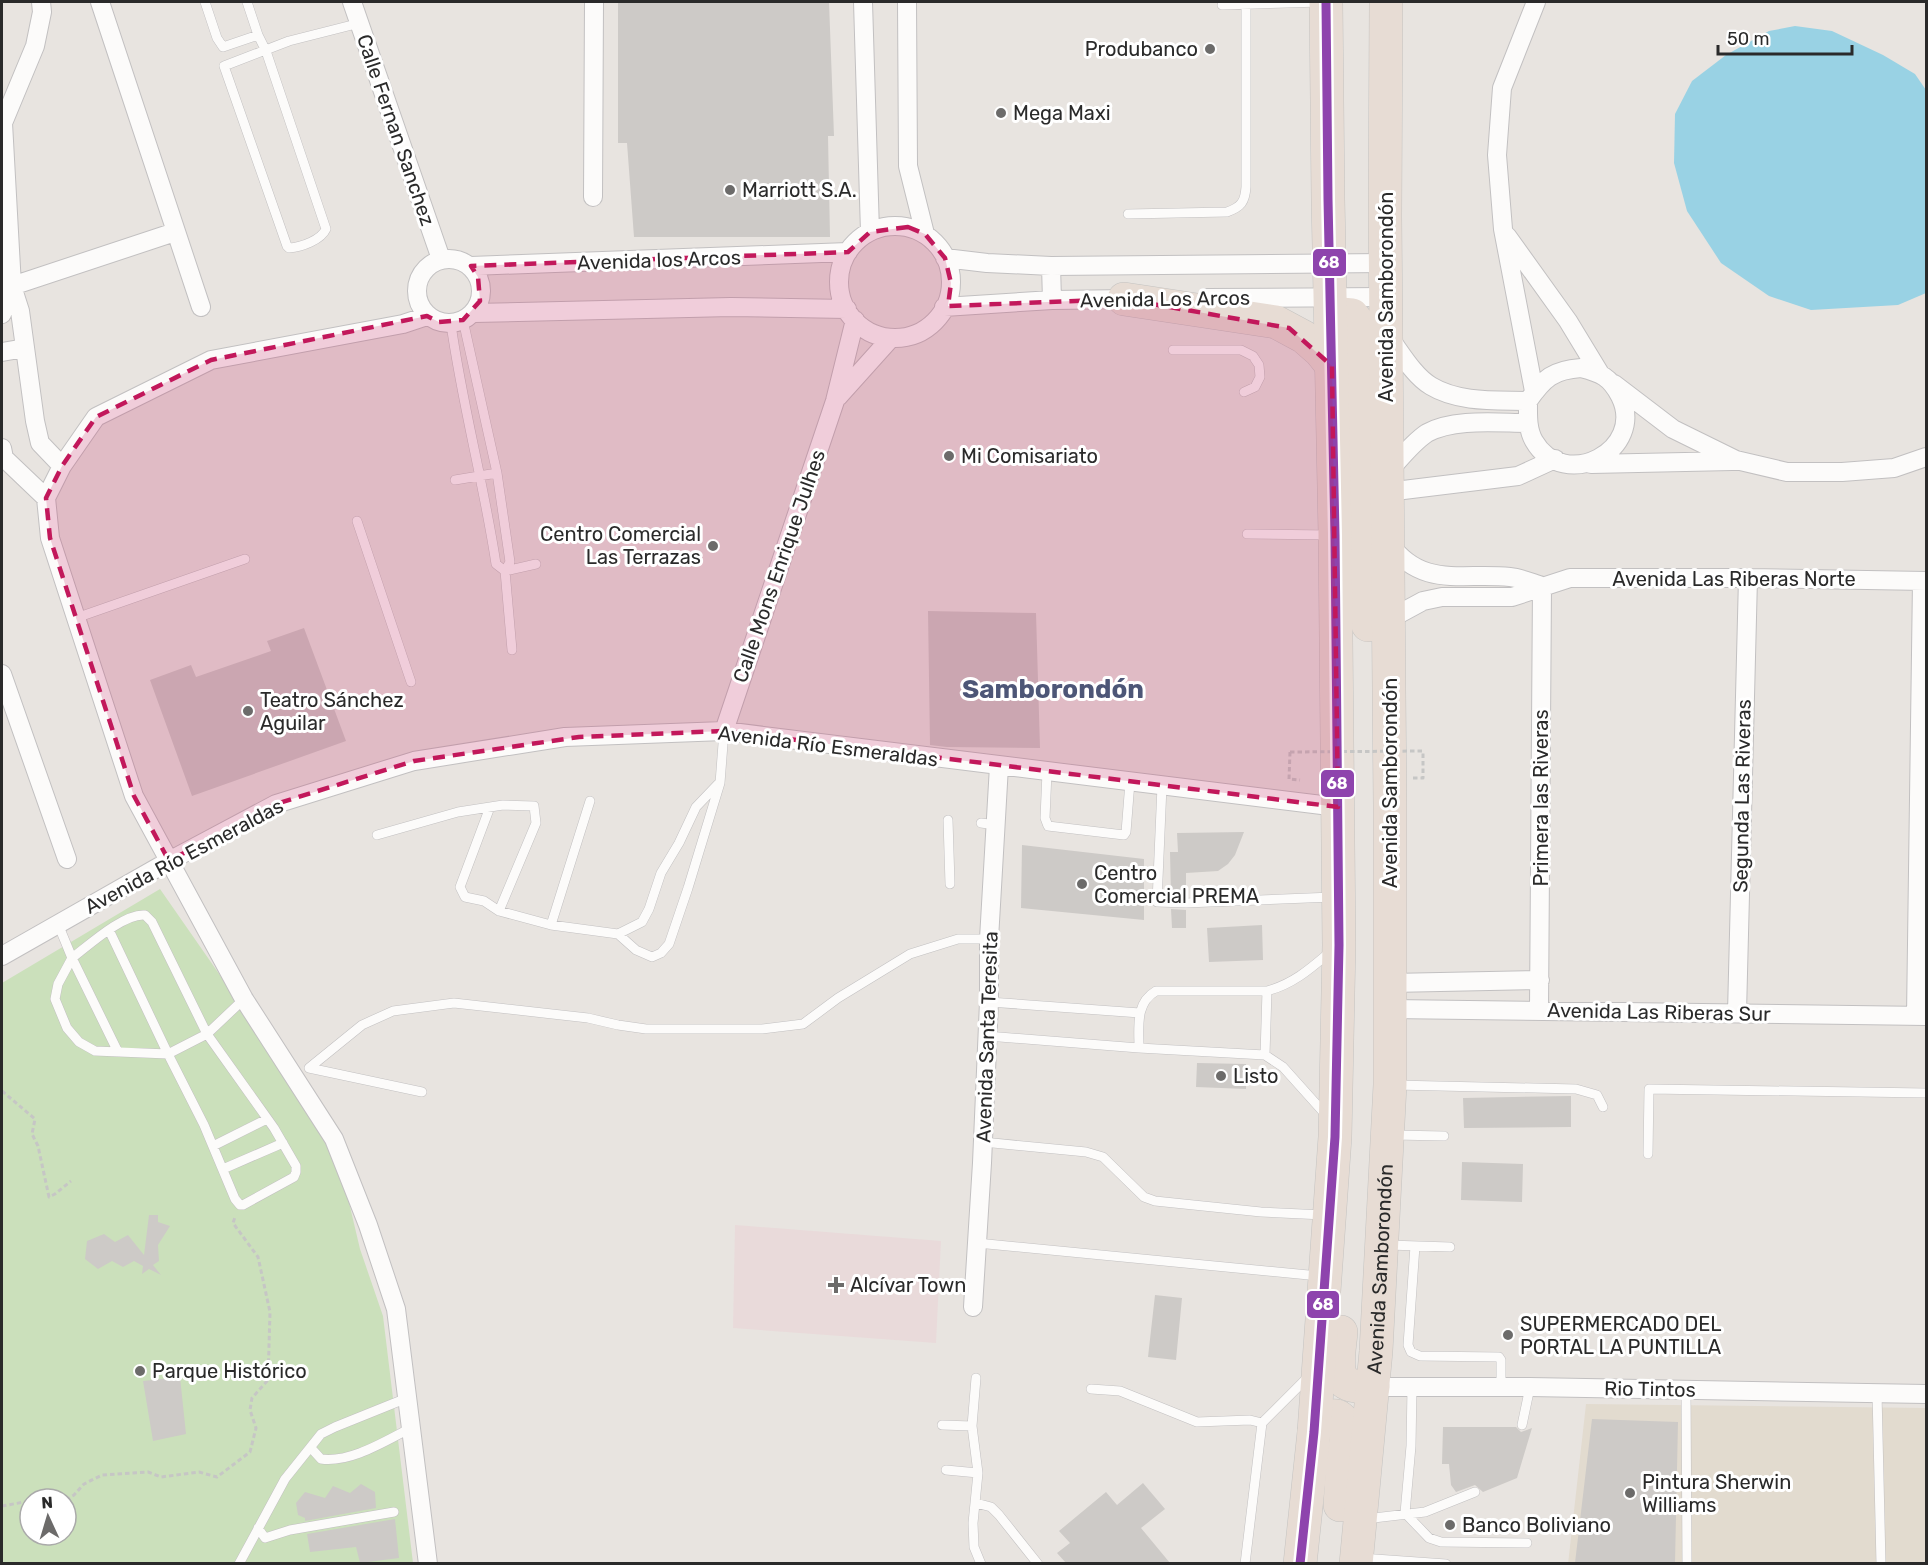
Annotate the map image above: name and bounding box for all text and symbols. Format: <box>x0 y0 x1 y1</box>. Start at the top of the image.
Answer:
scale bar <box>1718 18 1852 56</box>
text: 50 m <box>1727 28 1770 50</box>
street label: Calle Fernan Sanchez <box>352 31 440 229</box>
place label: Produbanco <box>1085 37 1198 61</box>
marker: Produbanco <box>1203 42 1217 56</box>
place label: Mega Maxi <box>1013 101 1111 125</box>
marker: Mega Maxi <box>994 106 1008 120</box>
place label: Marriott S.A. <box>742 178 857 202</box>
marker: Marriott S.A. <box>723 183 737 197</box>
street label: Avenida Samborondón <box>1374 192 1398 402</box>
street label: Avenida los Arcos <box>577 245 741 275</box>
line badge: 68 <box>1312 248 1347 277</box>
text: 68 <box>1318 253 1340 272</box>
street label: Avenida Los Arcos <box>1080 286 1250 312</box>
place label: Mi Comisariato <box>961 444 1098 468</box>
street label: Calle Mons Enrique Julhes <box>728 446 830 686</box>
marker: Mi Comisariato <box>942 449 956 463</box>
place label: Centro Comercial Las Terrazas <box>540 522 701 569</box>
marker: Centro Comercial Las Terrazas <box>706 539 720 553</box>
street label: Avenida Las Riberas Norte <box>1612 567 1856 591</box>
district label: Samborondón <box>962 674 1144 705</box>
street label: Avenida Samborondón <box>1378 678 1402 888</box>
place label: Teatro Sánchez Aguilar <box>260 688 404 735</box>
street label: Segunda Las Riveras <box>1728 699 1756 893</box>
marker: Teatro Sánchez Aguilar <box>241 704 255 718</box>
street label: Primera las Riveras <box>1529 709 1553 887</box>
street label: Avenida Río Esmeraldas <box>717 721 939 771</box>
line badge: 68 <box>1320 769 1355 798</box>
text: 68 <box>1326 774 1348 793</box>
street label: Avenida Río Esmeraldas <box>81 793 287 919</box>
place label: Centro Comercial PREMA <box>1094 861 1259 908</box>
marker: Centro Comercial PREMA <box>1075 877 1089 891</box>
street label: Avenida Santa Teresita <box>971 931 1003 1143</box>
street label: Avenida Las Riberas Sur <box>1547 998 1771 1026</box>
place label: Listo <box>1233 1064 1279 1088</box>
marker: Listo <box>1214 1069 1228 1083</box>
street label: Avenida Samborondón <box>1362 1163 1398 1375</box>
place label: Alcívar Town <box>850 1273 966 1297</box>
marker: Alcívar Town <box>827 1276 845 1294</box>
line badge: 68 <box>1306 1290 1340 1319</box>
text: 68 <box>1312 1295 1334 1314</box>
place label: SUPERMERCADO DEL PORTAL LA PUNTILLA <box>1520 1312 1722 1359</box>
marker: SUPERMERCADO DEL PORTAL LA PUNTILLA <box>1501 1328 1515 1342</box>
place label: Parque Histórico <box>152 1359 307 1383</box>
marker: Parque Histórico <box>133 1364 147 1378</box>
street label: Rio Tintos <box>1604 1376 1696 1402</box>
place label: Pintura Sherwin Williams <box>1642 1470 1791 1517</box>
marker: Pintura Sherwin Williams <box>1623 1486 1637 1500</box>
north arrow <box>18 1487 78 1547</box>
text: N <box>41 1493 53 1512</box>
place label: Banco Boliviano <box>1462 1513 1611 1537</box>
marker: Banco Boliviano <box>1443 1518 1457 1532</box>

